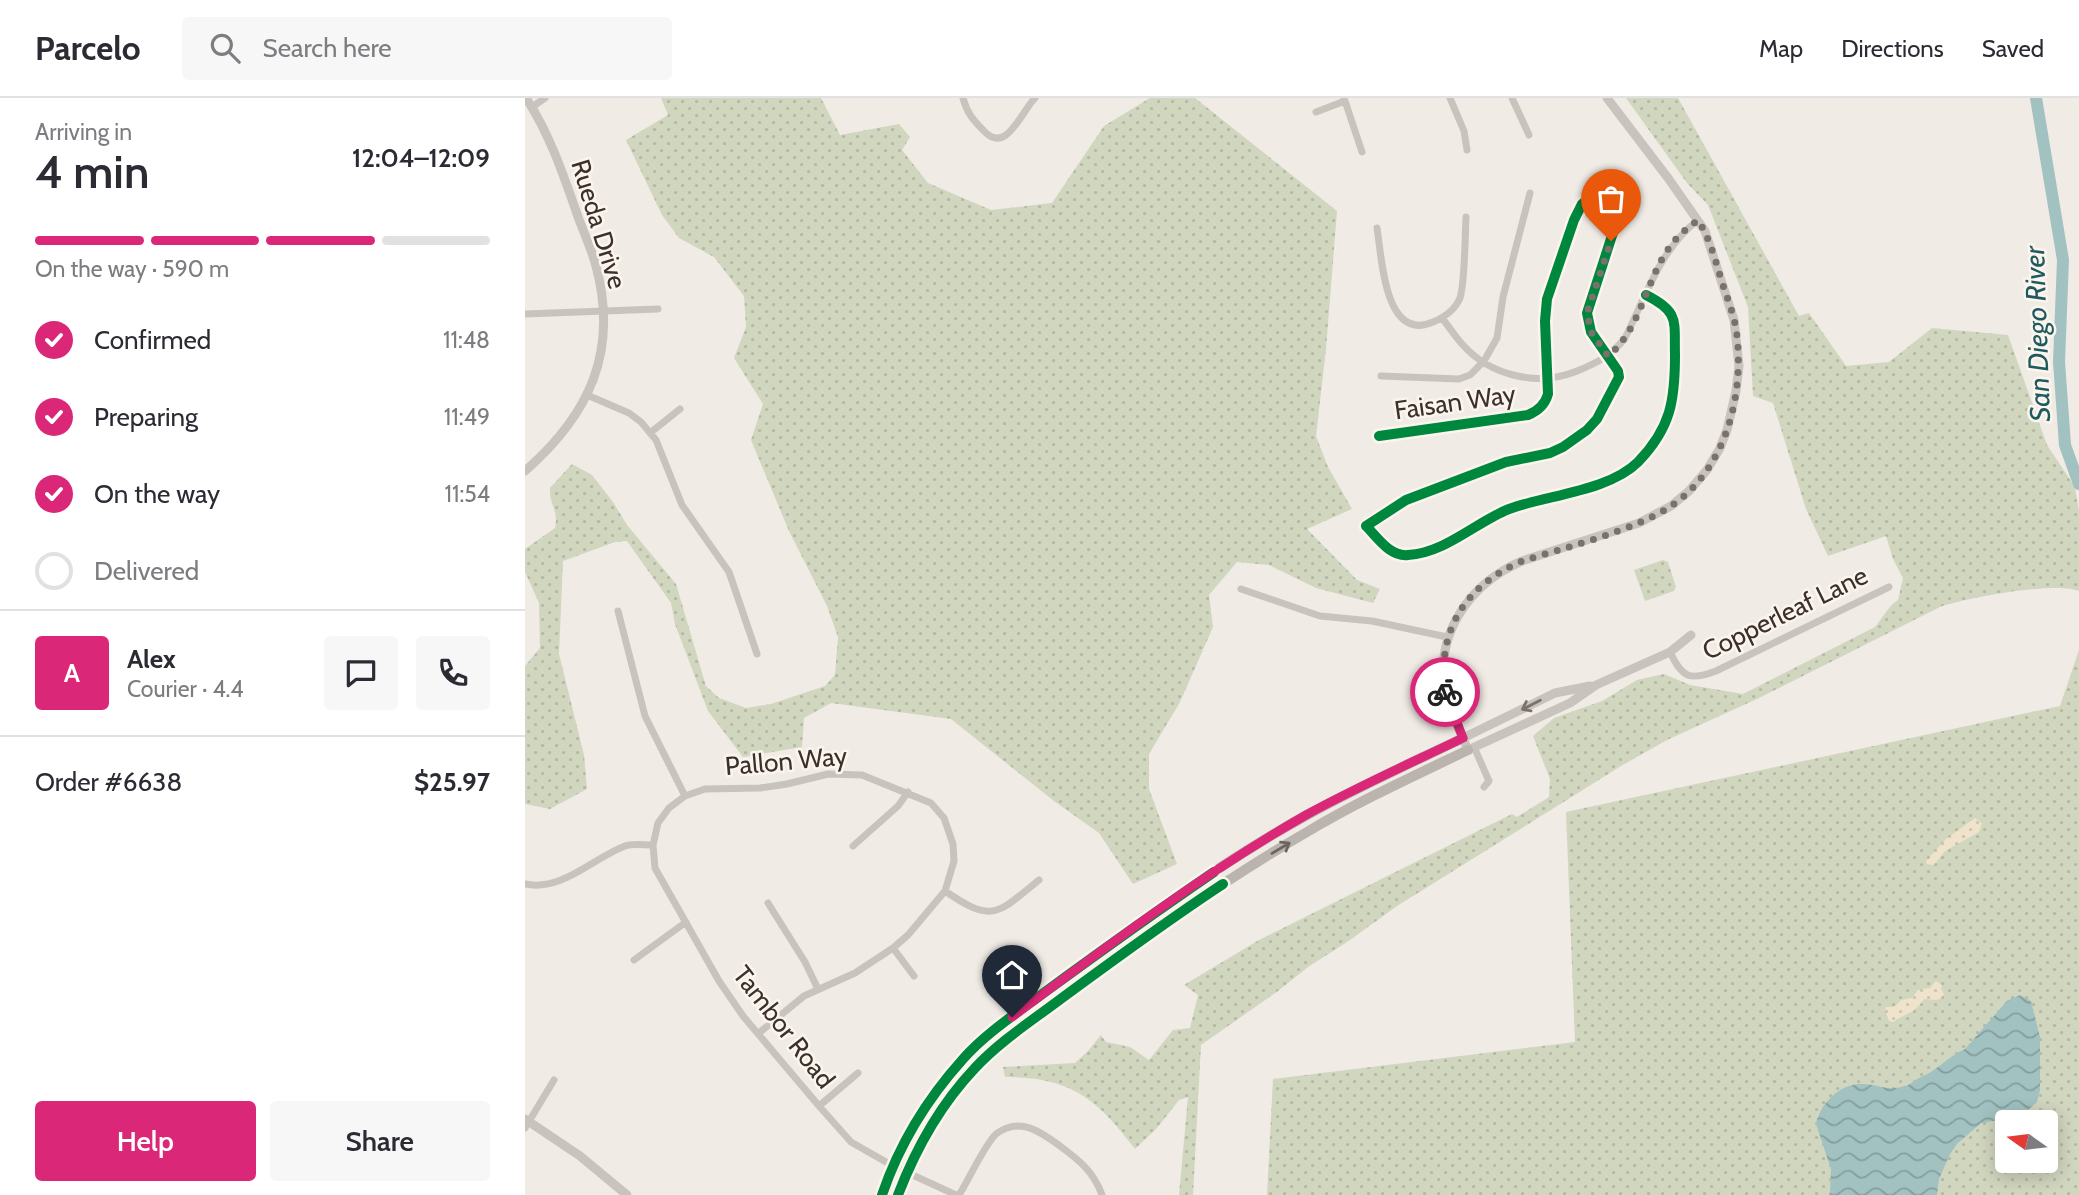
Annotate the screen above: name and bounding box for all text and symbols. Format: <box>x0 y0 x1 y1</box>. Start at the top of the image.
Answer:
search box <box>182 17 672 80</box>
text: Parcelo <box>35 28 140 68</box>
icon: search <box>206 29 244 67</box>
text: Search here <box>262 32 392 64</box>
text: Map <box>1759 34 1803 63</box>
text: Directions <box>1841 34 1944 63</box>
text: Saved <box>1982 34 2044 63</box>
text: Arriving in <box>35 118 132 146</box>
text: 12:04–12:09 <box>352 142 490 174</box>
text: 4 min <box>35 144 149 200</box>
street label: Rueda Drive <box>564 156 634 292</box>
pin <box>1581 169 1641 241</box>
icon: bag <box>1592 180 1630 218</box>
water label: San Diego River <box>2017 244 2057 422</box>
text: On the way · 590 m <box>35 255 229 283</box>
icon: check <box>35 321 73 359</box>
text: Confirmed <box>94 324 211 356</box>
text: 11:48 <box>443 326 490 354</box>
street label: Faisan Way <box>1392 378 1518 426</box>
icon: check <box>35 398 73 436</box>
text: Preparing <box>94 401 198 433</box>
text: 11:49 <box>444 403 490 431</box>
icon: check <box>35 475 73 513</box>
text: On the way <box>94 478 220 510</box>
text: 11:54 <box>444 480 490 508</box>
text: Delivered <box>94 555 199 587</box>
street label: Copperleaf Lane <box>1697 559 1873 667</box>
button: chat <box>324 636 398 710</box>
button: phone <box>416 636 490 710</box>
text: Alex <box>127 643 176 675</box>
text: A <box>64 657 80 689</box>
courier <box>1410 657 1480 727</box>
icon: bike <box>1426 673 1464 711</box>
text: Courier · 4.4 <box>127 675 244 703</box>
one-way arrow <box>1521 698 1542 712</box>
street label: Pallon Way <box>724 740 848 782</box>
text: Order #6638 <box>35 766 182 798</box>
text: $25.97 <box>414 766 490 798</box>
one-way arrow <box>1271 840 1291 854</box>
pin <box>982 945 1042 1017</box>
icon: home <box>993 956 1031 994</box>
street label: Tambor Road <box>726 959 842 1095</box>
button: Help <box>35 1101 256 1181</box>
button: Share <box>270 1101 490 1181</box>
north arrow <box>1995 1110 2058 1172</box>
map controls <box>1995 1110 2058 1173</box>

